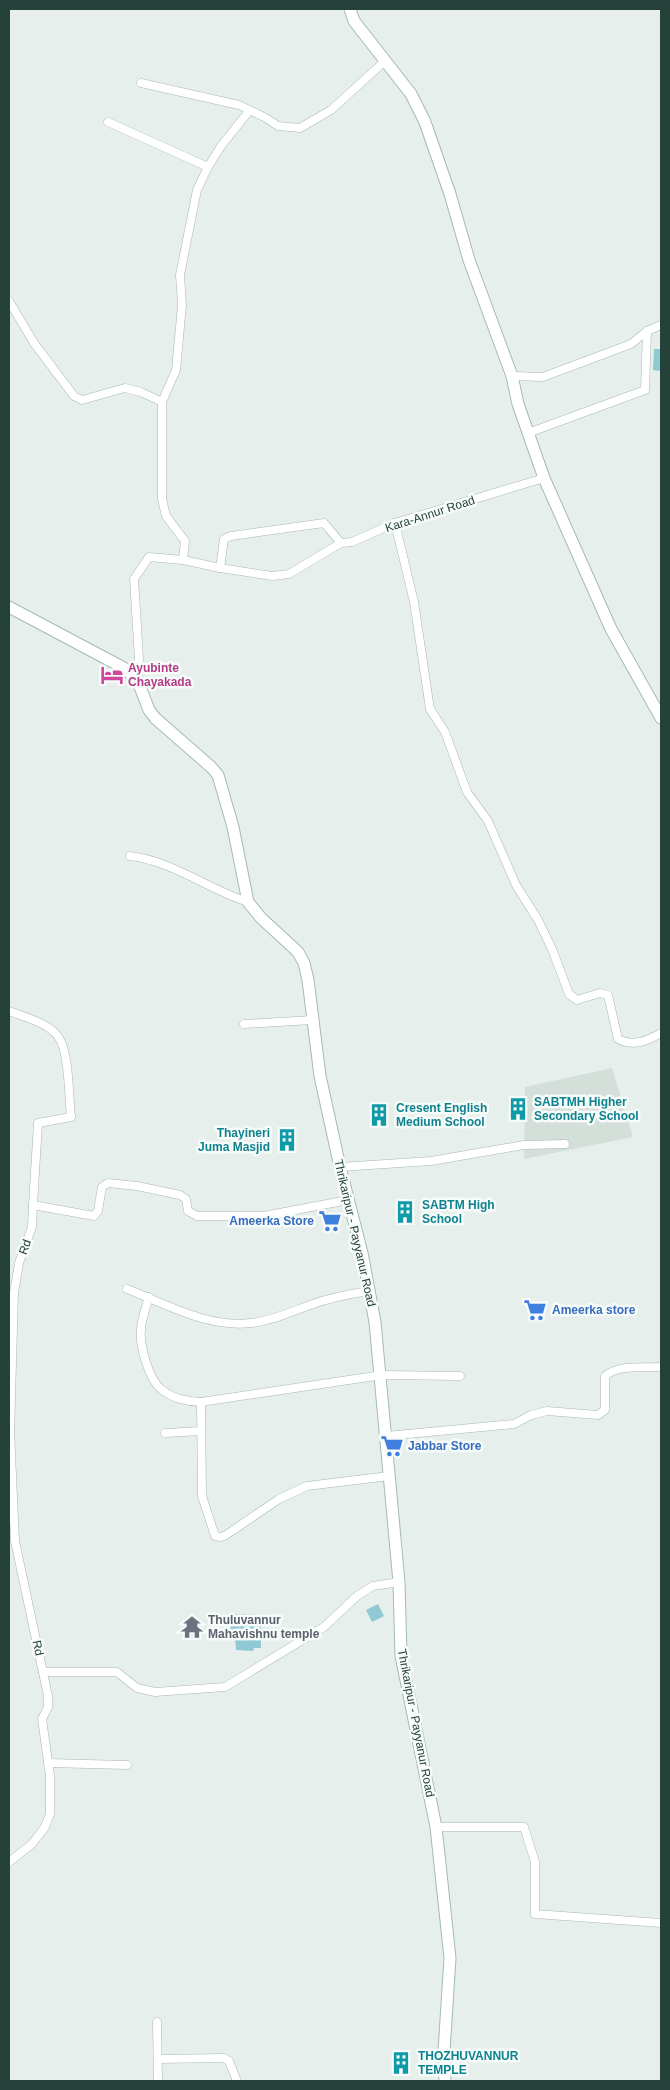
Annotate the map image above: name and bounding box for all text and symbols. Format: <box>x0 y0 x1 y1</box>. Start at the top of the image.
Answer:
street label: Kara-Annur Road <box>383 493 477 535</box>
place label: Ayubinte Chayakada <box>128 661 192 689</box>
hotel icon: Ayubinte Chayakada <box>99 662 125 688</box>
place label: SABTMH Higher Secondary School <box>534 1095 639 1123</box>
building icon: SABTMH Higher Secondary School <box>505 1096 531 1122</box>
place label: Cresent English Medium School <box>396 1101 487 1129</box>
building icon: Cresent English Medium School <box>366 1102 392 1128</box>
place label: Thayineri Juma Masjid <box>198 1126 270 1154</box>
building icon: Thayineri Juma Masjid <box>274 1127 300 1153</box>
street label: Thrikaripur - Payyanur Road <box>331 1158 379 1308</box>
place label: SABTM High School <box>422 1198 495 1226</box>
building icon: SABTM High School <box>392 1199 418 1225</box>
supermarket icon: Ameerka Store <box>317 1208 343 1234</box>
place label: Ameerka Store <box>229 1214 314 1228</box>
street label: Rd <box>16 1237 34 1257</box>
supermarket icon: Ameerka store <box>522 1297 548 1323</box>
place label: Ameerka store <box>552 1303 636 1317</box>
supermarket icon: Jabbar Store <box>379 1433 405 1459</box>
place label: Jabbar Store <box>408 1439 482 1453</box>
place label: Thuluvannur Mahavishnu temple <box>208 1613 320 1641</box>
temple icon: Thuluvannur Mahavishnu temple <box>179 1614 205 1640</box>
street label: Rd <box>30 1639 46 1657</box>
street label: Thrikaripur - Payyanur Road <box>395 1648 437 1798</box>
place label: THOZHUVANNUR TEMPLE <box>418 2049 519 2077</box>
building icon: THOZHUVANNUR TEMPLE <box>388 2050 414 2076</box>

